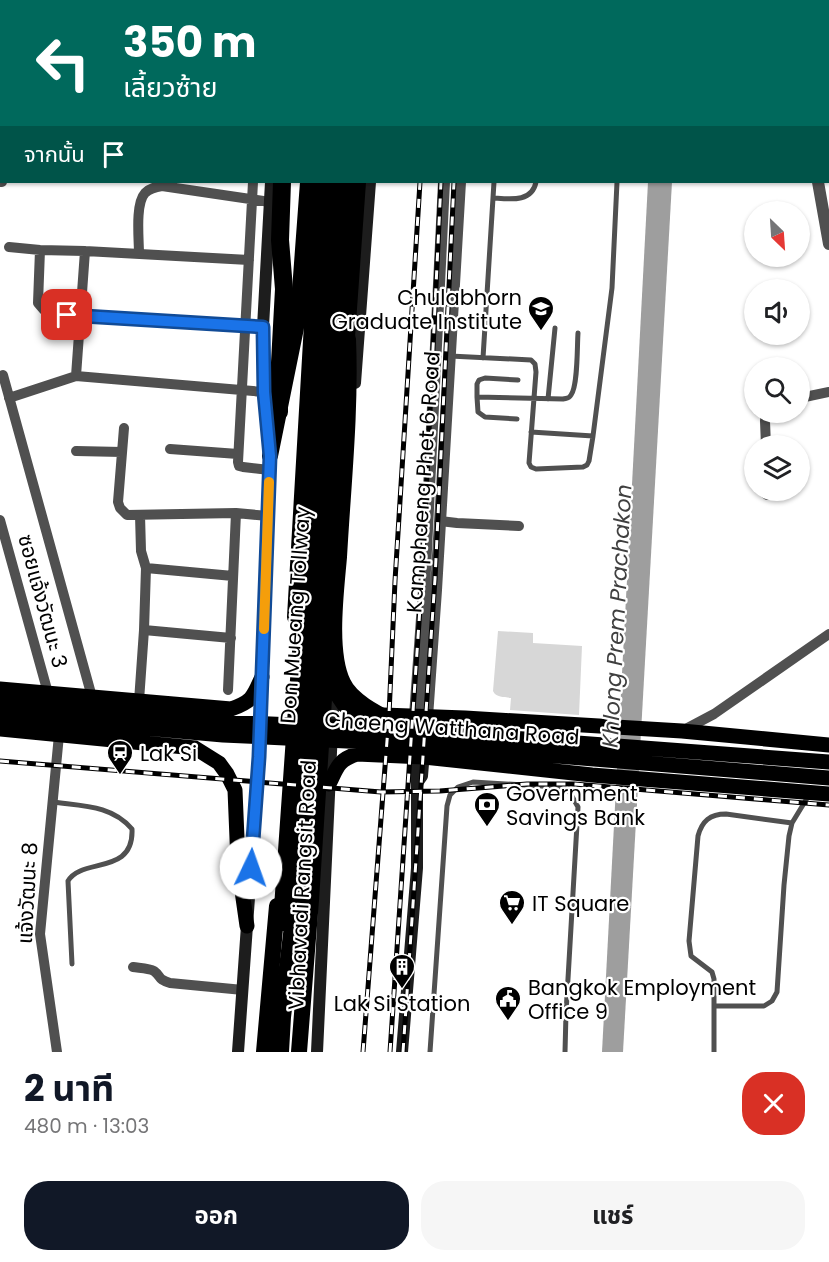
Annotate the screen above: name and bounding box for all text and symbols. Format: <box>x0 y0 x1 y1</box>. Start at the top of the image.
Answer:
text: 350 m <box>123 13 256 72</box>
icon: left <box>24 24 102 102</box>
text: เลี้ยวซ้าย <box>123 69 217 106</box>
icon: arrive <box>97 138 130 171</box>
text: จากนั้น <box>24 139 85 170</box>
north arrow <box>744 201 810 267</box>
map controls <box>744 201 810 501</box>
button: sound <box>744 279 810 345</box>
place label: Chulabhorn Graduate Institute <box>331 283 522 336</box>
pin <box>41 289 92 340</box>
school or university icon: Chulabhorn Graduate Institute <box>526 294 556 332</box>
icon: arrive <box>50 298 83 331</box>
street label: Kamphaeng Phet 6 Road <box>399 350 447 614</box>
button: search <box>744 357 810 423</box>
button: layers <box>744 435 810 501</box>
water label: Khlong Prem Prachakon <box>595 484 639 748</box>
street label: Don Mueang Tollway <box>273 505 317 725</box>
street label: ซอยแจ้งวัฒนะ 3 <box>11 531 75 671</box>
street label: Chaeng Watthana Road <box>324 705 580 751</box>
station icon: Lak Si <box>105 738 135 776</box>
place label: Lak Si <box>140 739 197 768</box>
street label: Vibhavadi Rangsit Road <box>281 759 323 1011</box>
place label: Government Savings Bank <box>506 779 645 832</box>
bank icon: Government Savings Bank <box>472 790 502 828</box>
position arrow <box>219 836 283 900</box>
street label: แจ้งวัฒนะ 8 <box>10 841 44 945</box>
supermarket icon: IT Square <box>497 888 527 926</box>
place label: IT Square <box>532 889 629 918</box>
building icon: Lak Si Station <box>387 952 417 990</box>
place label: Bangkok Employment Office 9 <box>528 973 756 1026</box>
public building icon: Bangkok Employment Office 9 <box>493 984 523 1022</box>
place label: Lak Si Station <box>334 989 470 1018</box>
text: 2 นาที <box>24 1063 114 1114</box>
button: close <box>742 1072 805 1135</box>
text: 480 m · 13:03 <box>24 1112 149 1140</box>
button: ออก <box>24 1181 409 1250</box>
button: แชร์ <box>421 1181 805 1250</box>

